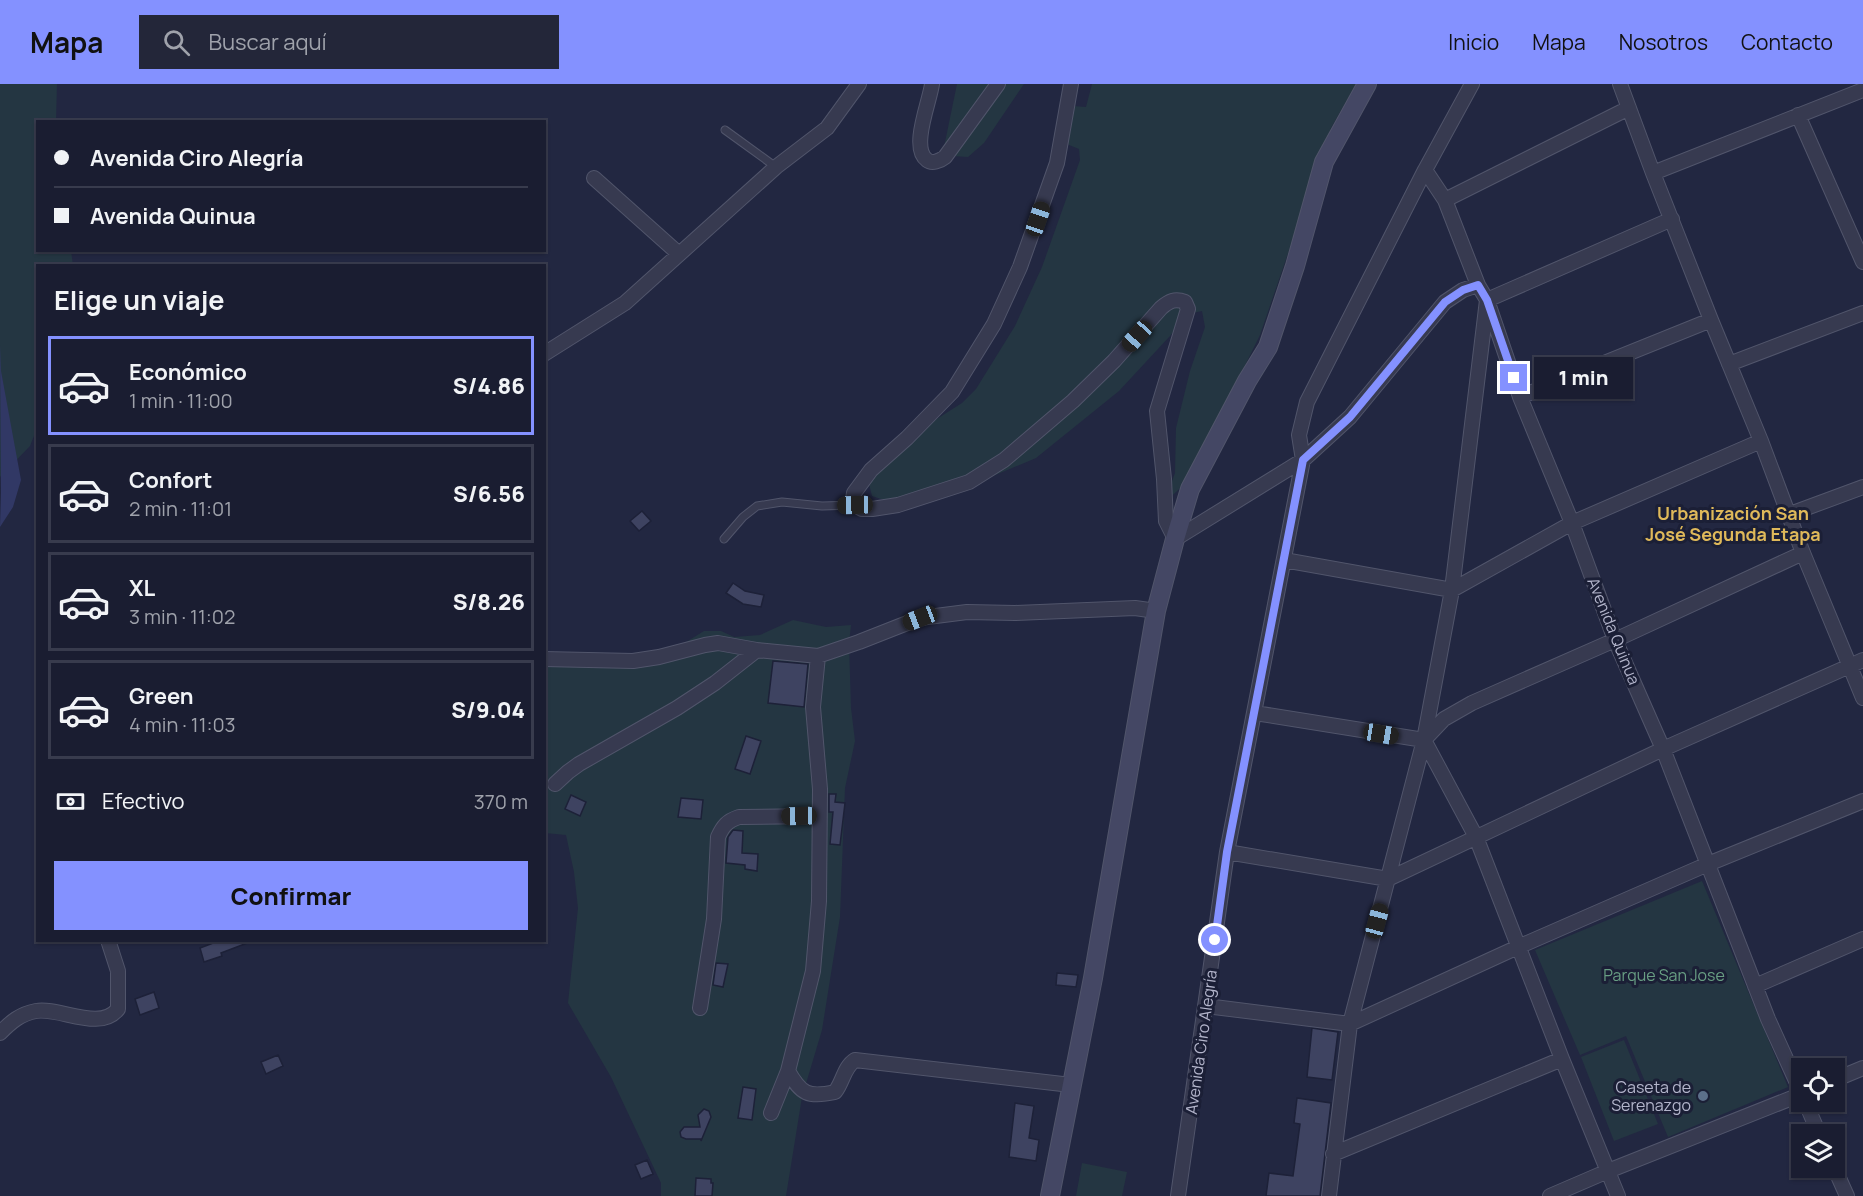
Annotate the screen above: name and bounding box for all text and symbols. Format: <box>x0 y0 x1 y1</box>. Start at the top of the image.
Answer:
search box <box>139 15 559 69</box>
text: Mapa <box>30 23 103 61</box>
icon: search <box>160 26 193 59</box>
text: Buscar aquí <box>208 27 327 57</box>
text: Inicio <box>1448 28 1499 56</box>
text: Mapa <box>1532 28 1586 56</box>
text: Nosotros <box>1619 28 1708 56</box>
text: Contacto <box>1741 28 1833 56</box>
text: Avenida Ciro Alegría <box>90 143 303 173</box>
car <box>1024 199 1052 239</box>
text: Avenida Quinua <box>90 201 256 231</box>
text: Elige un viaje <box>54 281 225 318</box>
car <box>1118 317 1156 355</box>
text: Económico <box>129 357 247 387</box>
callout: 1 min <box>1535 357 1634 399</box>
icon: car <box>57 359 111 413</box>
route end <box>1500 364 1527 391</box>
text: 1 min <box>1558 364 1609 391</box>
text: S/4.86 <box>453 371 525 401</box>
text: 1 min · 11:00 <box>129 387 233 414</box>
text: Confort <box>129 465 212 495</box>
icon: car <box>57 467 111 521</box>
text: S/6.56 <box>453 479 525 509</box>
text: 2 min · 11:01 <box>129 495 232 522</box>
car <box>837 496 873 514</box>
district label: Urbanización San José Segunda Etapa <box>1645 501 1821 546</box>
text: XL <box>129 573 155 603</box>
street label: Avenida Quinua <box>1582 574 1646 688</box>
icon: car <box>57 575 111 629</box>
text: S/8.26 <box>453 587 525 617</box>
text: 3 min · 11:02 <box>129 603 235 630</box>
car <box>900 603 940 633</box>
text: Green <box>129 681 194 711</box>
icon: car <box>57 683 111 737</box>
text: S/9.04 <box>451 695 525 725</box>
text: 4 min · 11:03 <box>129 711 236 738</box>
car <box>1362 722 1400 746</box>
icon: cash <box>54 785 87 818</box>
text: Efectivo <box>102 786 185 816</box>
text: 370 m <box>474 788 528 815</box>
car <box>781 807 817 825</box>
button: Confirmar <box>54 861 528 930</box>
car <box>1364 901 1390 941</box>
route start <box>1201 926 1228 953</box>
park label: Parque San Jose <box>1603 964 1725 986</box>
street label: Avenida Ciro Alegría <box>1180 968 1222 1116</box>
map controls <box>1791 1058 1845 1178</box>
button: locate <box>1791 1058 1845 1112</box>
place label: Caseta de Serenazgo <box>1611 1076 1691 1116</box>
marker: Caseta de Serenazgo <box>1696 1089 1710 1103</box>
button: layers <box>1791 1124 1845 1178</box>

